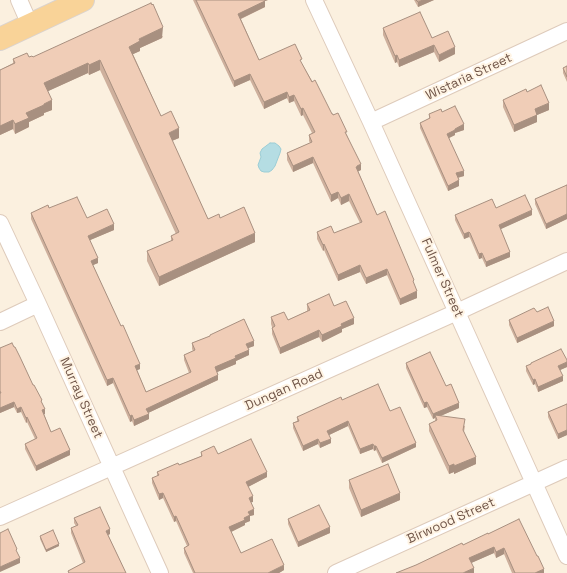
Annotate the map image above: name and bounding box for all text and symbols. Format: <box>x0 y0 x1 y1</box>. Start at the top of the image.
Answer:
street label: Wistaria Street <box>423 50 515 104</box>
street label: Fulmer Street <box>418 236 466 320</box>
street label: Murray Street <box>56 355 106 441</box>
street label: Dungan Road <box>243 366 325 414</box>
street label: Birwood Street <box>405 495 497 547</box>

